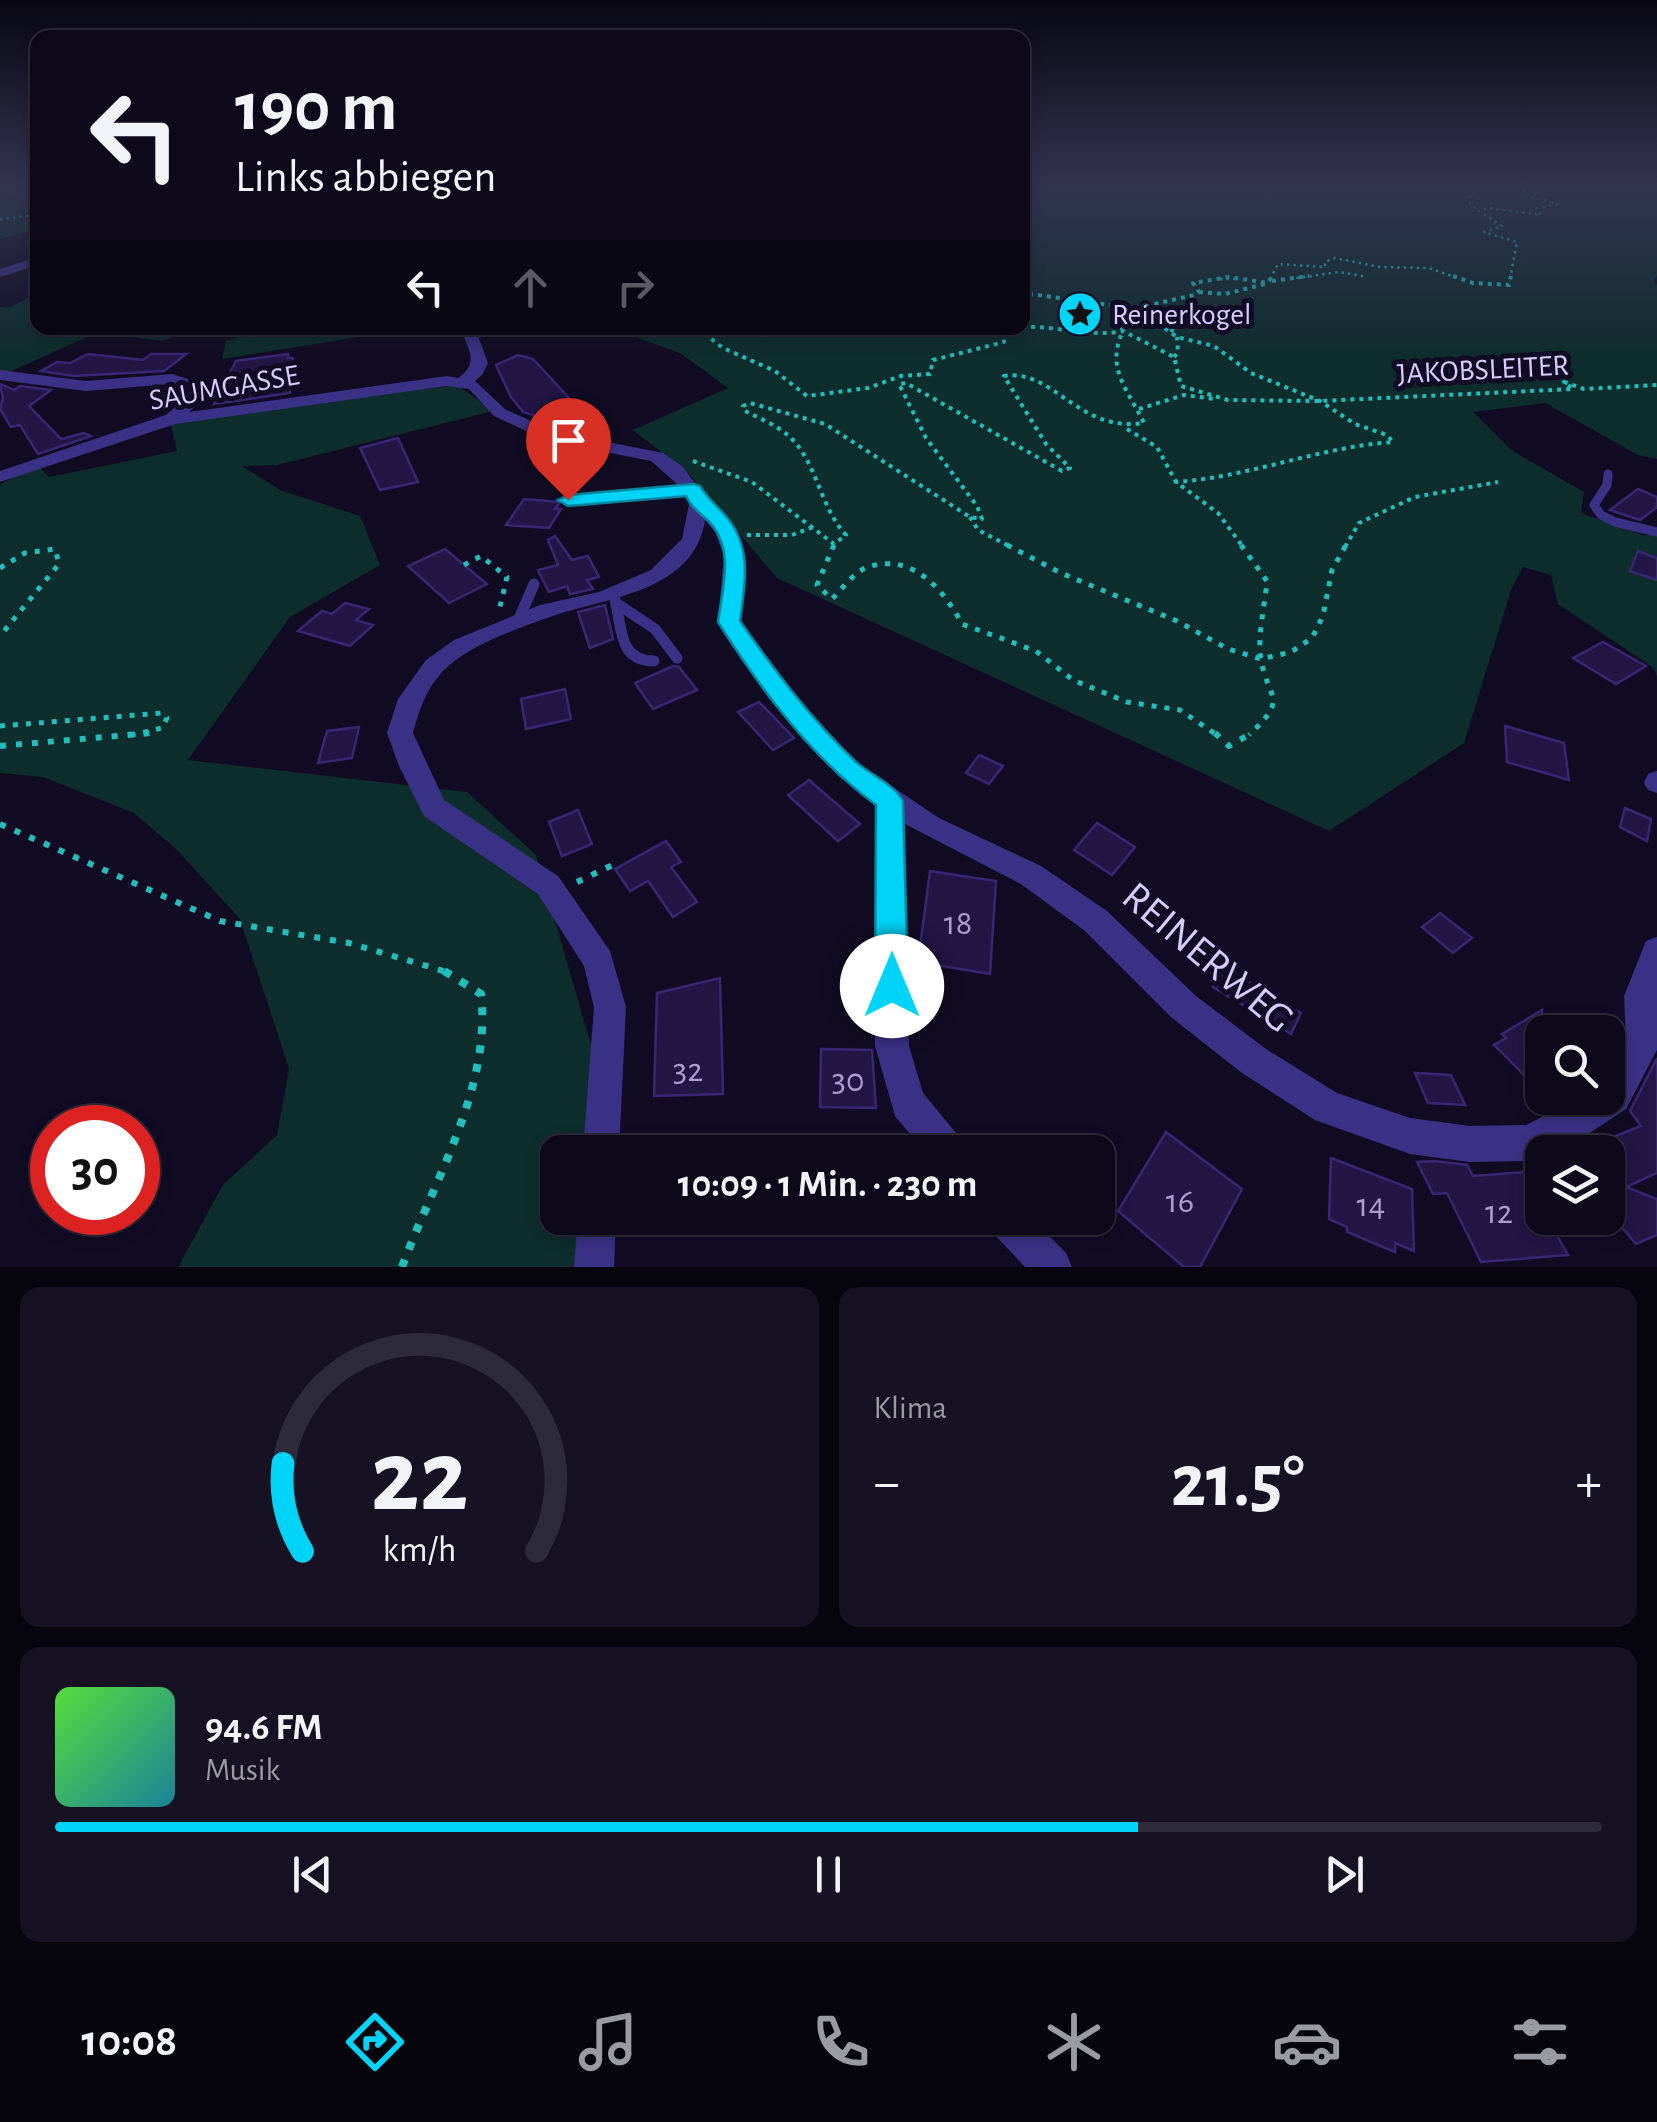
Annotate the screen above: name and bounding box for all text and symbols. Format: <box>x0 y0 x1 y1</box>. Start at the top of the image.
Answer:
icon: left <box>70 70 200 200</box>
text: 190 m <box>235 73 398 143</box>
text: Links abbiegen <box>235 155 497 200</box>
icon: left <box>398 260 453 315</box>
icon: ahead <box>503 260 558 315</box>
icon: right <box>608 260 663 315</box>
place icon: Reinerkogel <box>1057 291 1103 337</box>
place label: Reinerkogel <box>1112 300 1251 330</box>
street label: JAKOBSLEITER <box>1396 351 1570 389</box>
street label: SAUMGASSE <box>147 360 301 416</box>
pin <box>526 398 611 501</box>
icon: arrive <box>541 413 596 468</box>
street label: REINERWEG <box>1114 874 1301 1041</box>
house number: 18 <box>944 906 972 941</box>
position arrow <box>840 934 944 1038</box>
map controls <box>1525 1015 1625 1235</box>
button: search <box>1525 1015 1625 1115</box>
house number: 32 <box>673 1053 703 1088</box>
house number: 30 <box>832 1063 864 1098</box>
speed limit sign: 30 <box>30 1105 160 1235</box>
button: layers <box>1525 1135 1625 1235</box>
text: 10:09 · 1 Min. · 230 m <box>678 1166 977 1204</box>
house number: 16 <box>1166 1184 1194 1219</box>
house number: 14 <box>1357 1188 1385 1223</box>
house number: 12 <box>1485 1195 1513 1230</box>
text: Klima <box>874 1392 947 1424</box>
text: 22 <box>370 1426 468 1530</box>
text: 21.5° <box>1171 1445 1305 1520</box>
text: − <box>874 1456 900 1511</box>
text: + <box>1576 1456 1602 1511</box>
text: km/h <box>382 1532 456 1568</box>
text: 94.6 FM <box>205 1709 323 1747</box>
text: Musik <box>205 1754 280 1786</box>
icon: previous <box>285 1847 340 1902</box>
icon: pause <box>801 1847 856 1902</box>
icon: next <box>1317 1847 1372 1902</box>
icon: directions <box>340 2007 410 2077</box>
icon: music <box>573 2007 643 2077</box>
icon: phone <box>806 2007 876 2077</box>
icon: climate <box>1039 2007 1109 2077</box>
icon: car <box>1272 2007 1342 2077</box>
icon: filters <box>1505 2007 1575 2077</box>
text: 10:08 <box>82 2019 177 2064</box>

